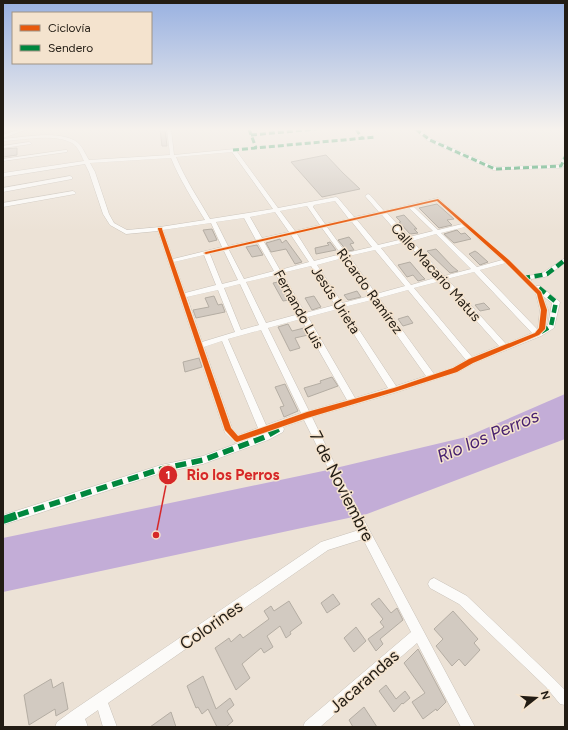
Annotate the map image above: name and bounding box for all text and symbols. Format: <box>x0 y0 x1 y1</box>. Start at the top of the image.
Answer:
legend <box>12 12 152 64</box>
text: Ciclovía <box>48 21 91 35</box>
text: Sendero <box>48 41 93 55</box>
street label: Calle Macario Matus <box>387 220 484 325</box>
street label: Ricardo Ramírez <box>333 245 406 337</box>
street label: Jesús Urieta <box>307 263 364 337</box>
street label: Fernando Luis <box>270 267 327 352</box>
water label: Rio los Perros <box>434 404 543 467</box>
street label: 7 de Noviembre <box>306 428 378 544</box>
callout: Rio los Perros <box>158 462 287 489</box>
text: Rio los Perros <box>186 466 280 484</box>
text: 1 <box>165 468 171 482</box>
street label: Colorines <box>176 596 246 654</box>
street label: Jacarandas <box>325 645 403 717</box>
north arrow <box>516 678 556 718</box>
text: N <box>538 689 553 701</box>

